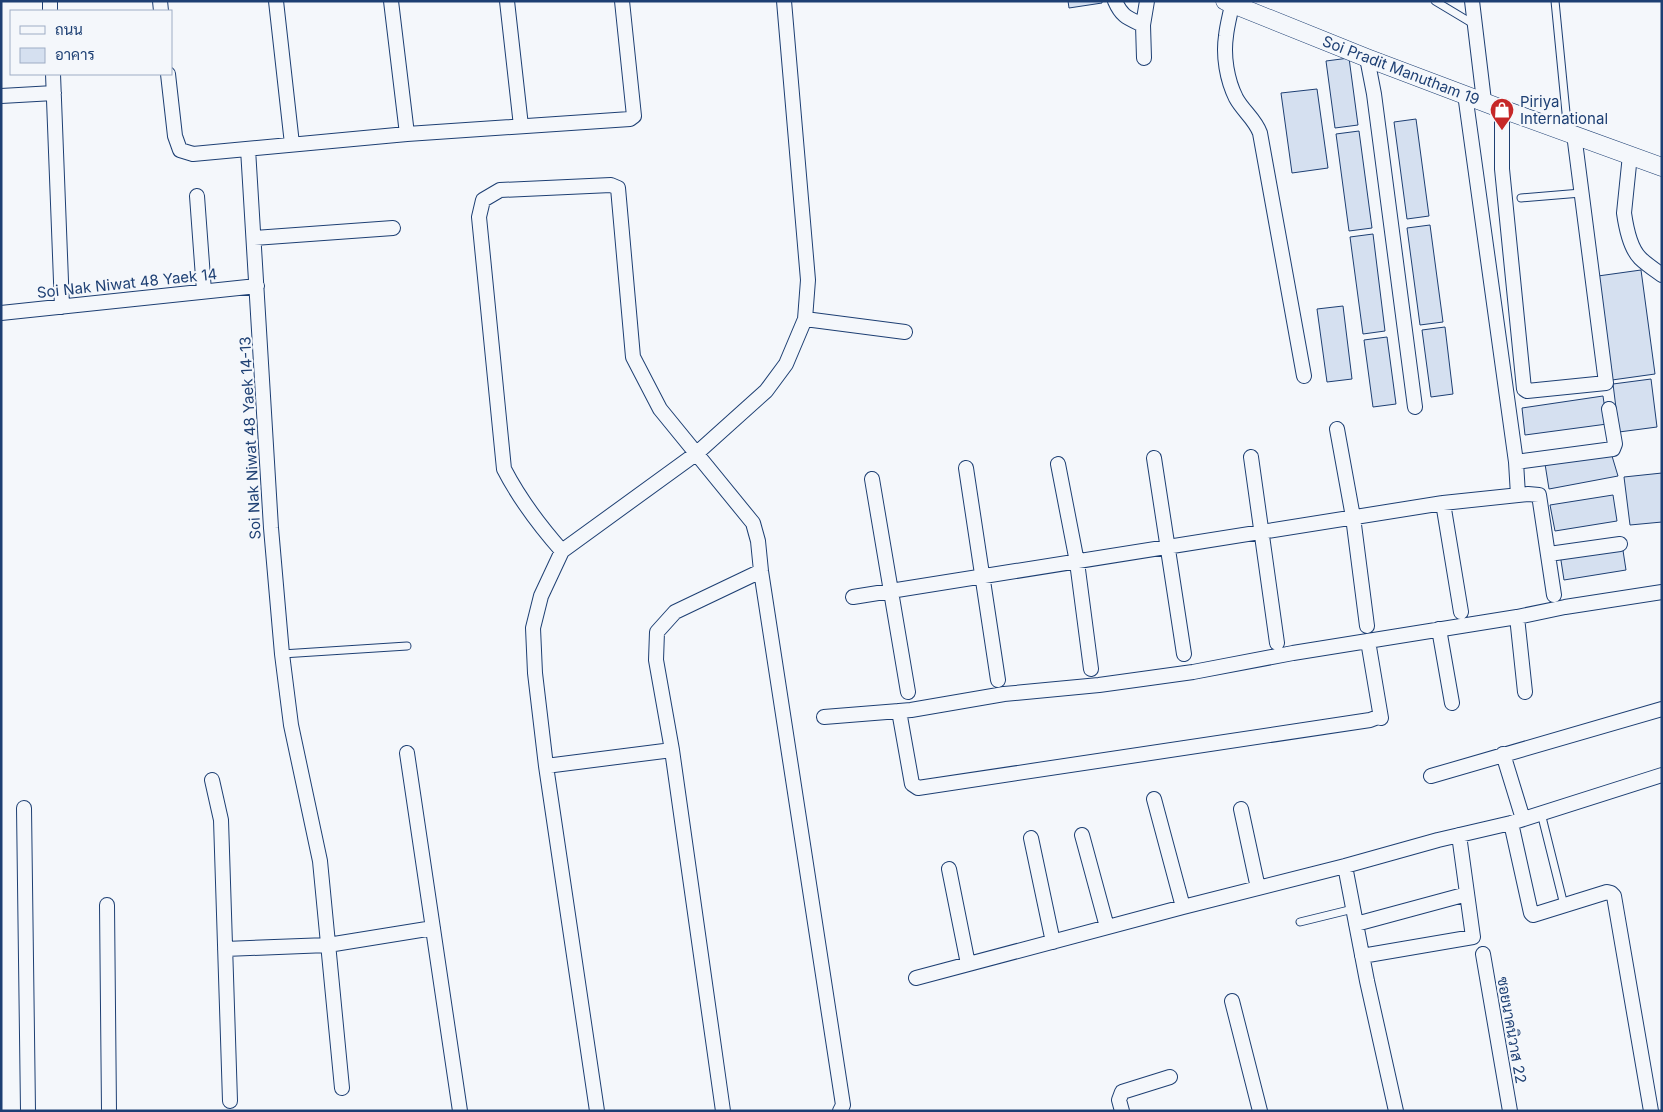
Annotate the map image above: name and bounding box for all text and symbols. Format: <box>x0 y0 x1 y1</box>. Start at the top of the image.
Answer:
legend <box>10 10 172 75</box>
text: ถนน <box>55 20 83 39</box>
street label: Soi Pradit Manutham 19 <box>1320 31 1482 109</box>
text: อาคาร <box>55 45 95 64</box>
place label: Piriya International <box>1520 92 1608 128</box>
shop icon: Piriya International <box>1489 97 1515 131</box>
street label: Soi Nak Niwat 48 Yaek 14 <box>36 264 218 302</box>
street label: Soi Nak Niwat 48 Yaek 14-13 <box>235 336 265 540</box>
street label: ซอยนาคนิวาส 22 <box>1493 975 1531 1085</box>

